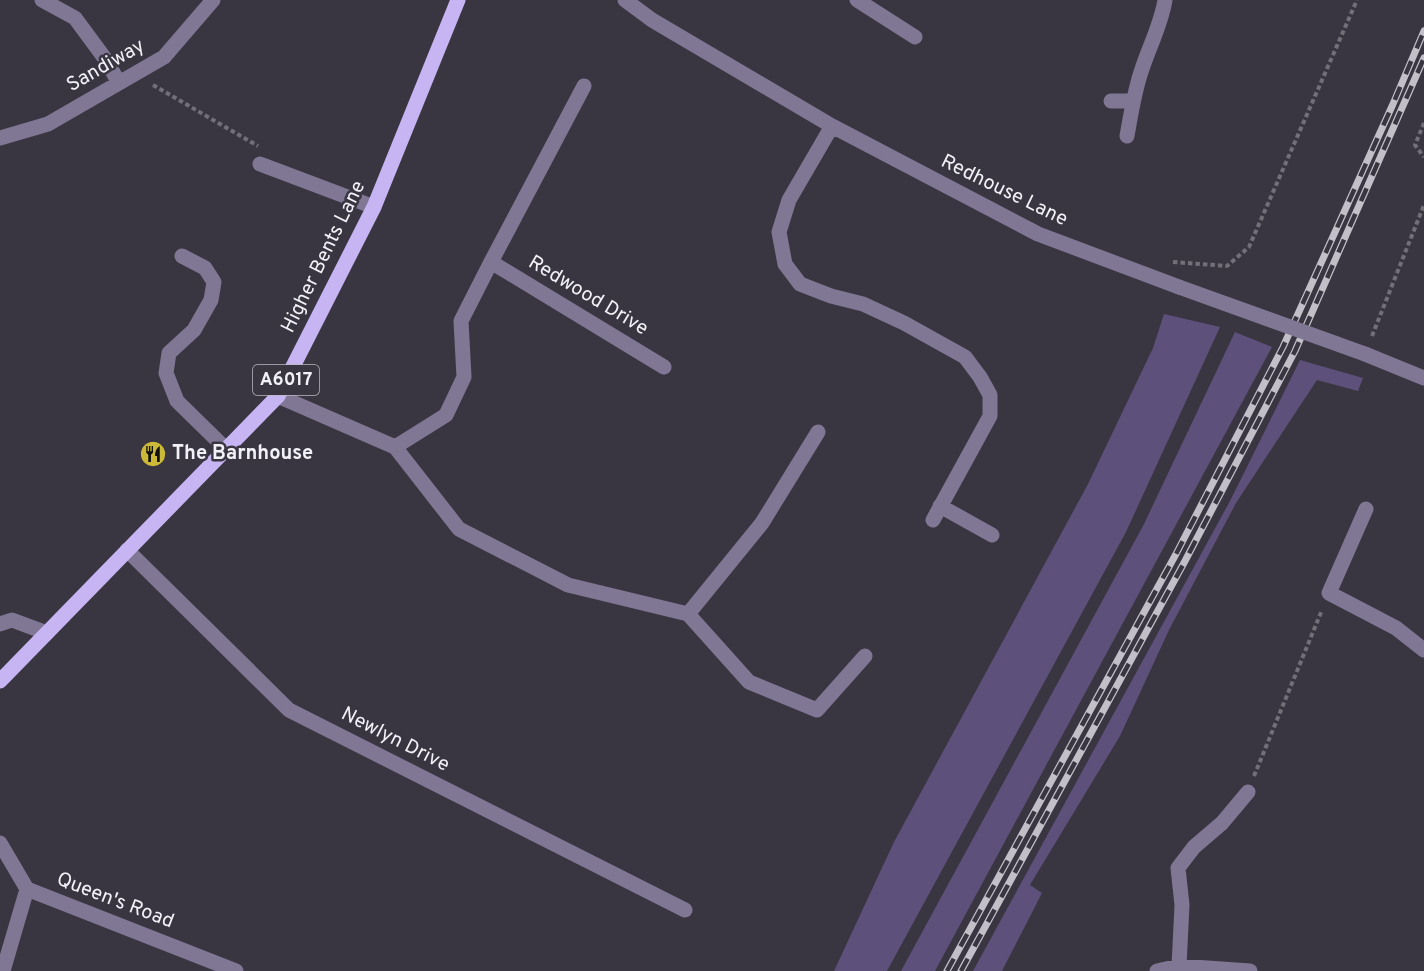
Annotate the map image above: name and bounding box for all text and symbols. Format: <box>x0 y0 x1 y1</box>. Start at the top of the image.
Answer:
street label: Sandiway <box>62 33 150 99</box>
street label: Redhouse Lane <box>936 149 1072 233</box>
street label: Higher Bents Lane <box>276 177 372 337</box>
street label: Redwood Drive <box>523 250 653 342</box>
road number: A6017 <box>253 365 319 395</box>
restaurant icon: The Barnhouse <box>138 439 168 469</box>
place label: The Barnhouse <box>172 441 313 467</box>
street label: Newlyn Drive <box>336 702 454 778</box>
street label: Queen's Road <box>53 867 177 935</box>

